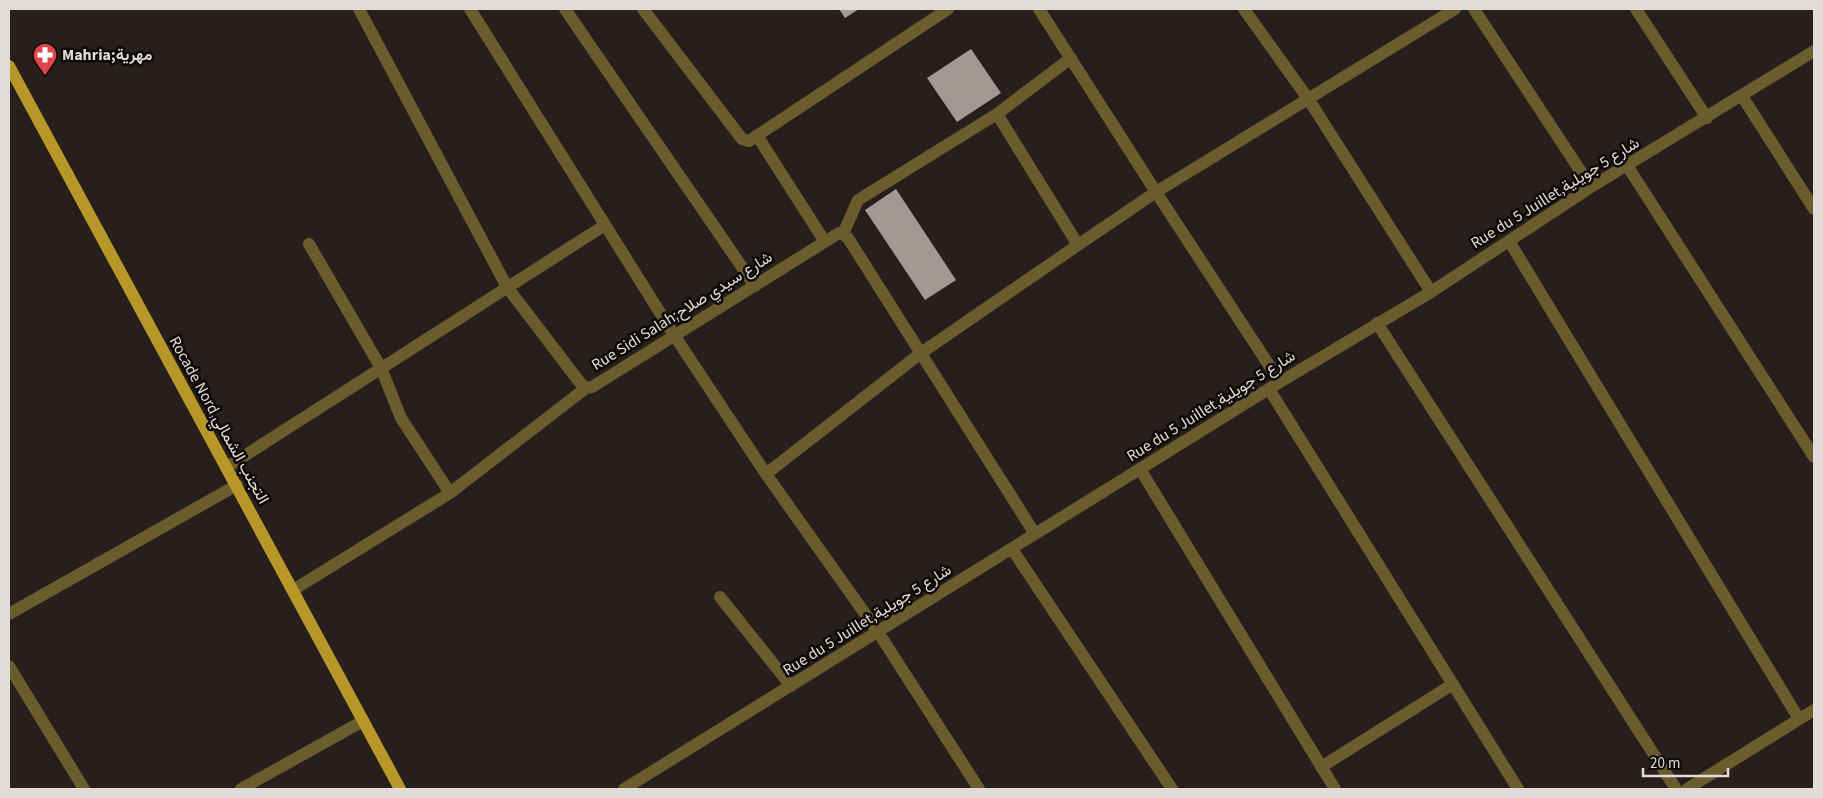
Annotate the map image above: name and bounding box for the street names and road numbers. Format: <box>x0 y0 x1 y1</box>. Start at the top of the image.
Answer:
street label: Rue du 5 Juillet,شارع 5 جويلية <box>1466 132 1644 254</box>
street label: Rue Sidi Salah;شارع سيدي صلاح <box>587 246 778 378</box>
street label: Rocade Nord,التجنب الشمالي <box>162 332 274 509</box>
street label: Rue du 5 Juillet,شارع 5 جويلية <box>1122 345 1300 467</box>
street label: Rue du 5 Juillet,شارع 5 جويلية <box>778 559 956 681</box>

